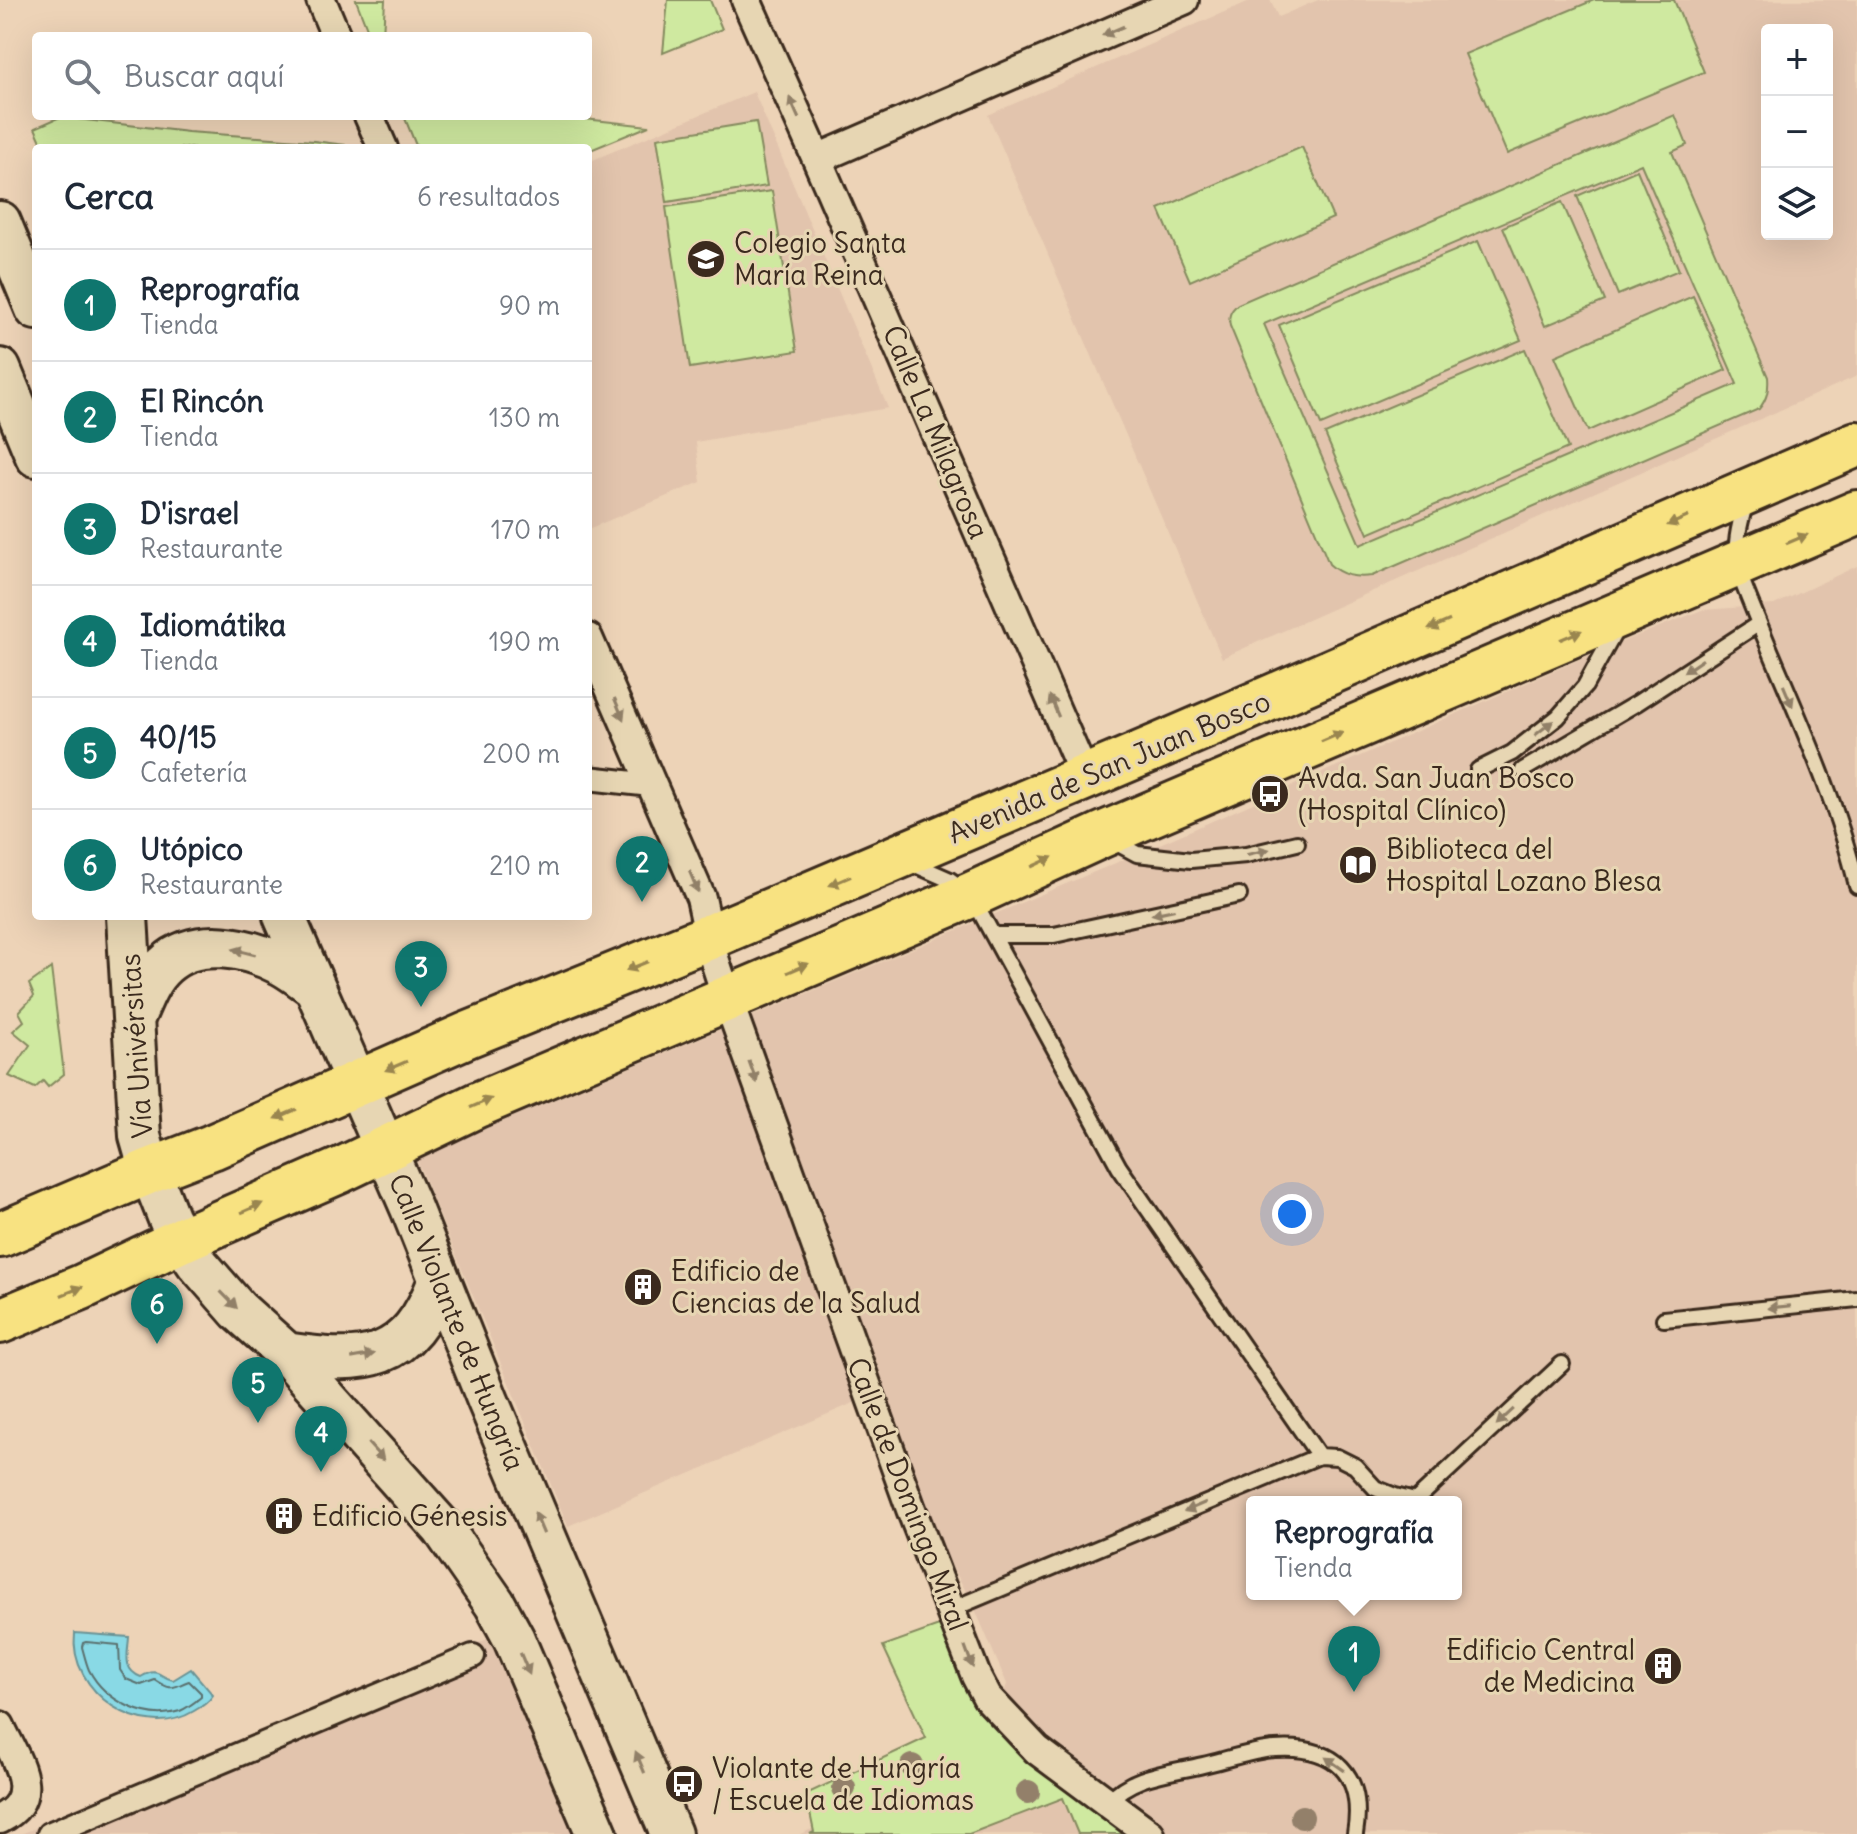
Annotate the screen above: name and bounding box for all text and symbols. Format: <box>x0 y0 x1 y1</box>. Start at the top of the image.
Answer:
one-way arrow <box>1101 24 1125 38</box>
map controls <box>1761 24 1833 240</box>
button: + <box>1761 24 1833 96</box>
search box <box>32 32 592 120</box>
icon: search <box>60 54 104 98</box>
text: Buscar aquí <box>124 57 284 95</box>
one-way arrow <box>787 96 801 120</box>
button: − <box>1761 96 1833 168</box>
button: layers <box>1761 168 1833 240</box>
text: Cerca <box>64 175 154 218</box>
text: 6 resultados <box>417 180 560 213</box>
place label: Colegio Santa María Reina <box>734 225 906 293</box>
school or university icon: Colegio Santa María Reina <box>685 238 727 280</box>
text: Reprografía <box>140 270 300 308</box>
text: 1 <box>85 289 95 322</box>
text: 90 m <box>499 289 560 322</box>
text: Tienda <box>140 308 219 341</box>
street label: Calle La Milagrosa <box>875 320 997 544</box>
text: El Rincón <box>140 382 264 420</box>
text: 2 <box>83 401 97 434</box>
text: 130 m <box>489 401 560 434</box>
text: Tienda <box>140 420 219 453</box>
text: D'israel <box>140 494 239 532</box>
text: 3 <box>83 513 97 546</box>
text: 170 m <box>491 513 560 546</box>
one-way arrow <box>1666 515 1690 528</box>
text: Restaurante <box>140 532 283 565</box>
one-way arrow <box>1785 532 1809 545</box>
text: Idiomátika <box>140 606 286 644</box>
one-way arrow <box>1428 618 1451 631</box>
text: 4 <box>82 625 98 658</box>
text: 190 m <box>489 625 560 658</box>
one-way arrow <box>1559 628 1583 641</box>
text: Tienda <box>140 644 219 677</box>
one-way arrow <box>1682 659 1704 673</box>
street label: Avenida de San Juan Bosco <box>943 683 1275 851</box>
one-way arrow <box>1782 684 1795 707</box>
one-way arrow <box>1048 694 1061 718</box>
one-way arrow <box>612 698 625 721</box>
text: 40/15 <box>140 718 217 756</box>
one-way arrow <box>1534 720 1554 737</box>
one-way arrow <box>1320 730 1344 743</box>
text: 5 <box>83 737 97 770</box>
text: 200 m <box>483 737 560 770</box>
text: Cafetería <box>140 756 247 789</box>
place label: Avda. San Juan Bosco (Hospital Clínico) <box>1298 760 1574 828</box>
bus stop icon: Avda. San Juan Bosco (Hospital Clínico) <box>1249 773 1291 815</box>
text: Utópico <box>140 830 243 868</box>
place label: Biblioteca del Hospital Lozano Blesa <box>1386 831 1662 899</box>
pin: 2 <box>616 836 668 902</box>
library icon: Biblioteca del Hospital Lozano Blesa <box>1337 844 1379 886</box>
one-way arrow <box>1246 845 1271 858</box>
text: 6 <box>82 849 98 882</box>
text: 210 m <box>489 849 560 882</box>
one-way arrow <box>1030 856 1054 869</box>
text: Restaurante <box>140 868 283 901</box>
one-way arrow <box>687 870 700 894</box>
one-way arrow <box>828 875 852 888</box>
one-way arrow <box>1150 906 1175 919</box>
pin: 3 <box>395 941 447 1007</box>
one-way arrow <box>231 945 256 958</box>
street label: Vía Univérsitas <box>112 952 160 1140</box>
one-way arrow <box>625 960 649 973</box>
one-way arrow <box>787 961 810 974</box>
one-way arrow <box>384 1059 408 1072</box>
one-way arrow <box>747 1060 760 1084</box>
one-way arrow <box>469 1097 493 1110</box>
one-way arrow <box>274 1107 298 1120</box>
street label: Calle Violante de Hungría <box>381 1168 533 1476</box>
your location <box>1272 1194 1312 1234</box>
one-way arrow <box>240 1201 264 1215</box>
place label: Edificio de Ciencias de la Salud <box>671 1253 920 1321</box>
building icon: Edificio de Ciencias de la Salud <box>622 1266 664 1308</box>
pin: 6 <box>131 1278 183 1344</box>
one-way arrow <box>60 1285 84 1298</box>
one-way arrow <box>219 1290 238 1309</box>
one-way arrow <box>1766 1300 1791 1313</box>
one-way arrow <box>351 1350 376 1362</box>
street label: Calle de Domingo Miral <box>839 1352 977 1636</box>
pin: 5 <box>232 1357 284 1423</box>
pin: 4 <box>295 1406 347 1472</box>
one-way arrow <box>1496 1407 1515 1425</box>
one-way arrow <box>367 1442 384 1462</box>
building icon: Edificio Génesis <box>263 1495 305 1537</box>
popup <box>1246 1496 1462 1600</box>
place label: Edificio Génesis <box>312 1498 508 1534</box>
one-way arrow <box>1183 1501 1207 1514</box>
one-way arrow <box>533 1511 546 1534</box>
text: Reprografía <box>1274 1513 1434 1551</box>
text: Tienda <box>1274 1551 1353 1584</box>
pin: 1 <box>1328 1626 1380 1692</box>
place label: Edificio Central de Medicina <box>1446 1632 1635 1700</box>
one-way arrow <box>964 1645 976 1669</box>
building icon: Edificio Central de Medicina <box>1642 1645 1684 1687</box>
one-way arrow <box>518 1652 531 1676</box>
one-way arrow <box>634 1750 647 1774</box>
place label: Violante de Hungría / Escuela de Idiomas <box>712 1750 974 1818</box>
one-way arrow <box>1324 1756 1346 1772</box>
bus stop icon: Violante de Hungría / Escuela de Idiomas <box>663 1763 705 1805</box>

